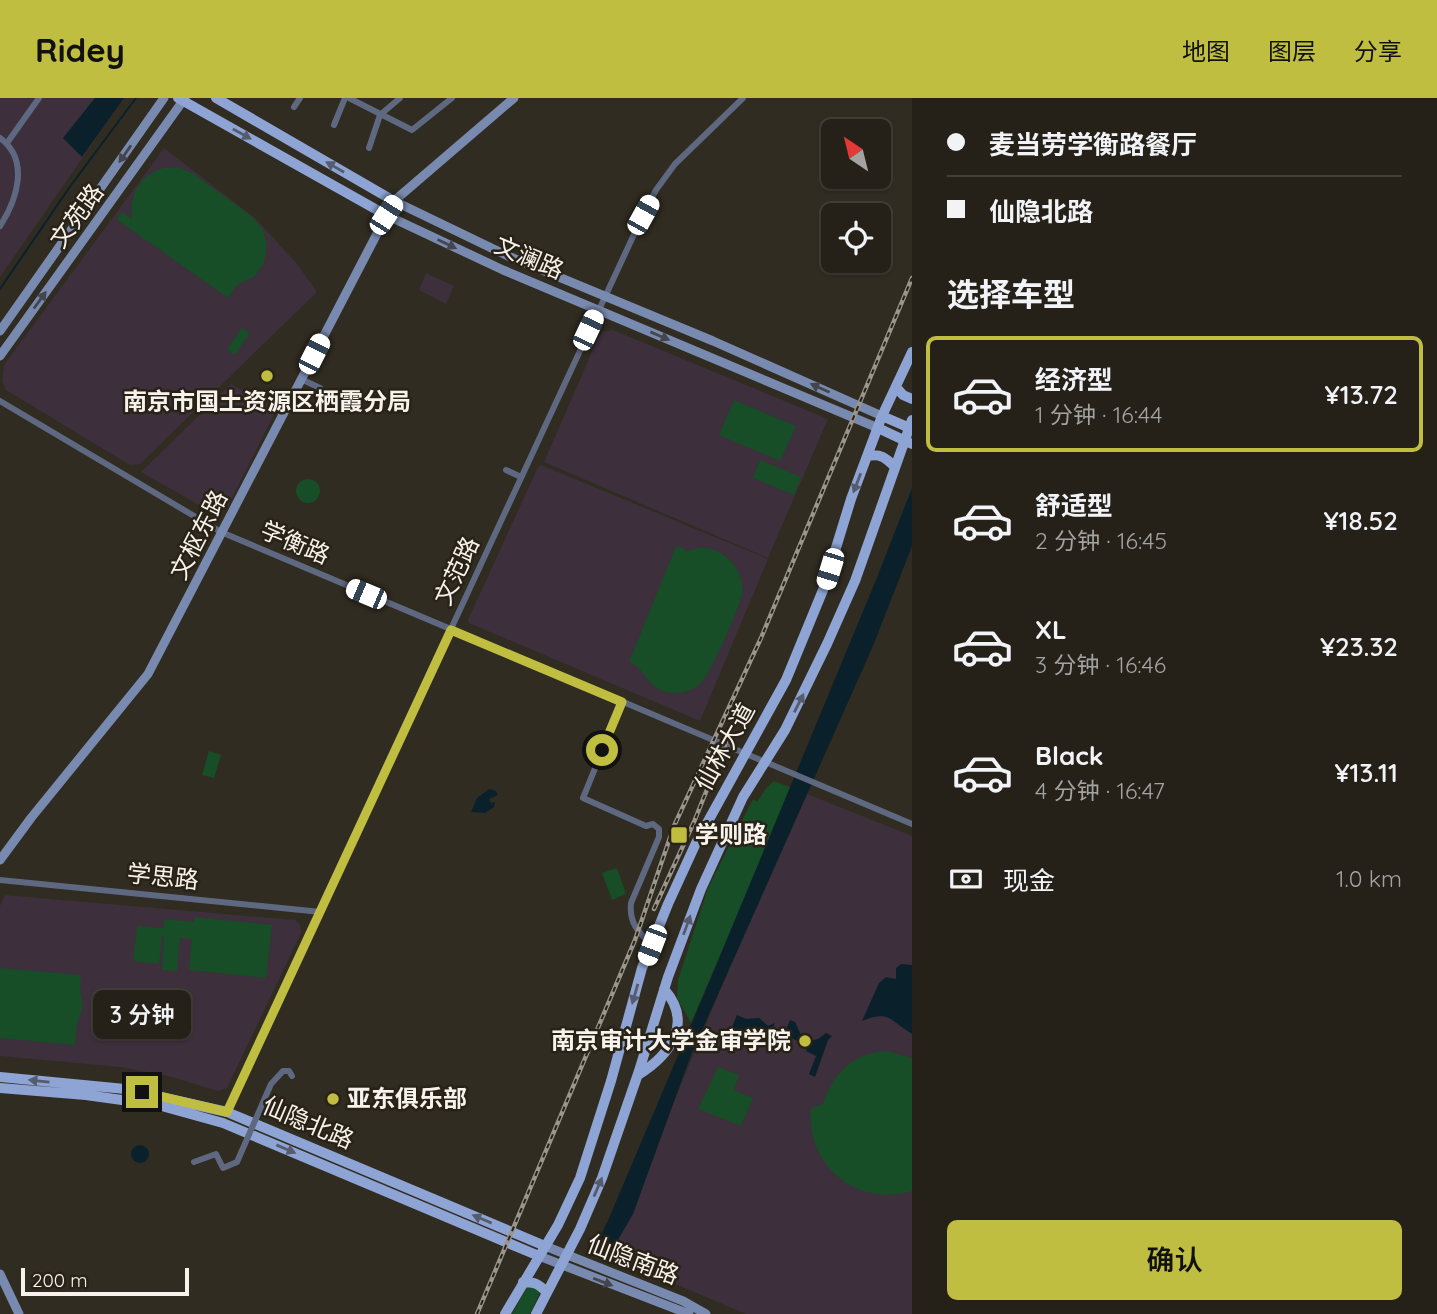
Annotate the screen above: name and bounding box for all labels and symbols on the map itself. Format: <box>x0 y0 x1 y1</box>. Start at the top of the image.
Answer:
north arrow <box>821 119 891 189</box>
one-way arrow <box>233 128 252 140</box>
one-way arrow <box>118 145 132 163</box>
one-way arrow <box>325 161 345 173</box>
street label: 文苑路 <box>43 177 109 253</box>
car <box>366 192 407 238</box>
car <box>624 192 663 238</box>
street label: 文澜路 <box>490 229 568 285</box>
one-way arrow <box>437 239 457 250</box>
one-way arrow <box>33 291 47 309</box>
car <box>570 307 607 353</box>
one-way arrow <box>650 330 670 342</box>
car <box>296 331 333 377</box>
marker: 南京市国土资源区栖霞分局 <box>259 368 275 384</box>
one-way arrow <box>810 382 830 394</box>
place label: 南京市国土资源区栖霞分局 <box>123 386 411 416</box>
one-way arrow <box>852 472 863 493</box>
street label: 文枢东路 <box>163 485 233 584</box>
street label: 学衡路 <box>256 514 334 570</box>
street label: 文范路 <box>427 532 485 610</box>
car <box>814 546 847 592</box>
car <box>343 576 390 612</box>
one-way arrow <box>793 693 805 714</box>
street label: 仙林大道 <box>688 697 761 796</box>
route start <box>586 734 618 766</box>
place label: 学则路 <box>695 819 767 849</box>
marker: 学则路 <box>669 825 689 845</box>
street label: 学思路 <box>126 857 200 895</box>
one-way arrow <box>682 914 693 935</box>
car <box>635 922 670 968</box>
one-way arrow <box>629 984 640 1006</box>
callout: 3 分钟 <box>93 990 191 1040</box>
place label: 南京审计大学金审学院 <box>551 1025 791 1055</box>
marker: 南京审计大学金审学院 <box>797 1033 813 1049</box>
one-way arrow <box>28 1075 50 1086</box>
route end <box>126 1076 158 1108</box>
place label: 亚东俱乐部 <box>347 1083 467 1113</box>
street label: 仙隐北路 <box>258 1090 358 1155</box>
marker: 亚东俱乐部 <box>325 1091 341 1107</box>
one-way arrow <box>276 1144 297 1155</box>
one-way arrow <box>593 1176 604 1197</box>
one-way arrow <box>472 1214 493 1225</box>
street label: 仙隐南路 <box>583 1228 684 1290</box>
scale bar <box>21 1265 189 1297</box>
one-way arrow <box>592 1276 613 1287</box>

